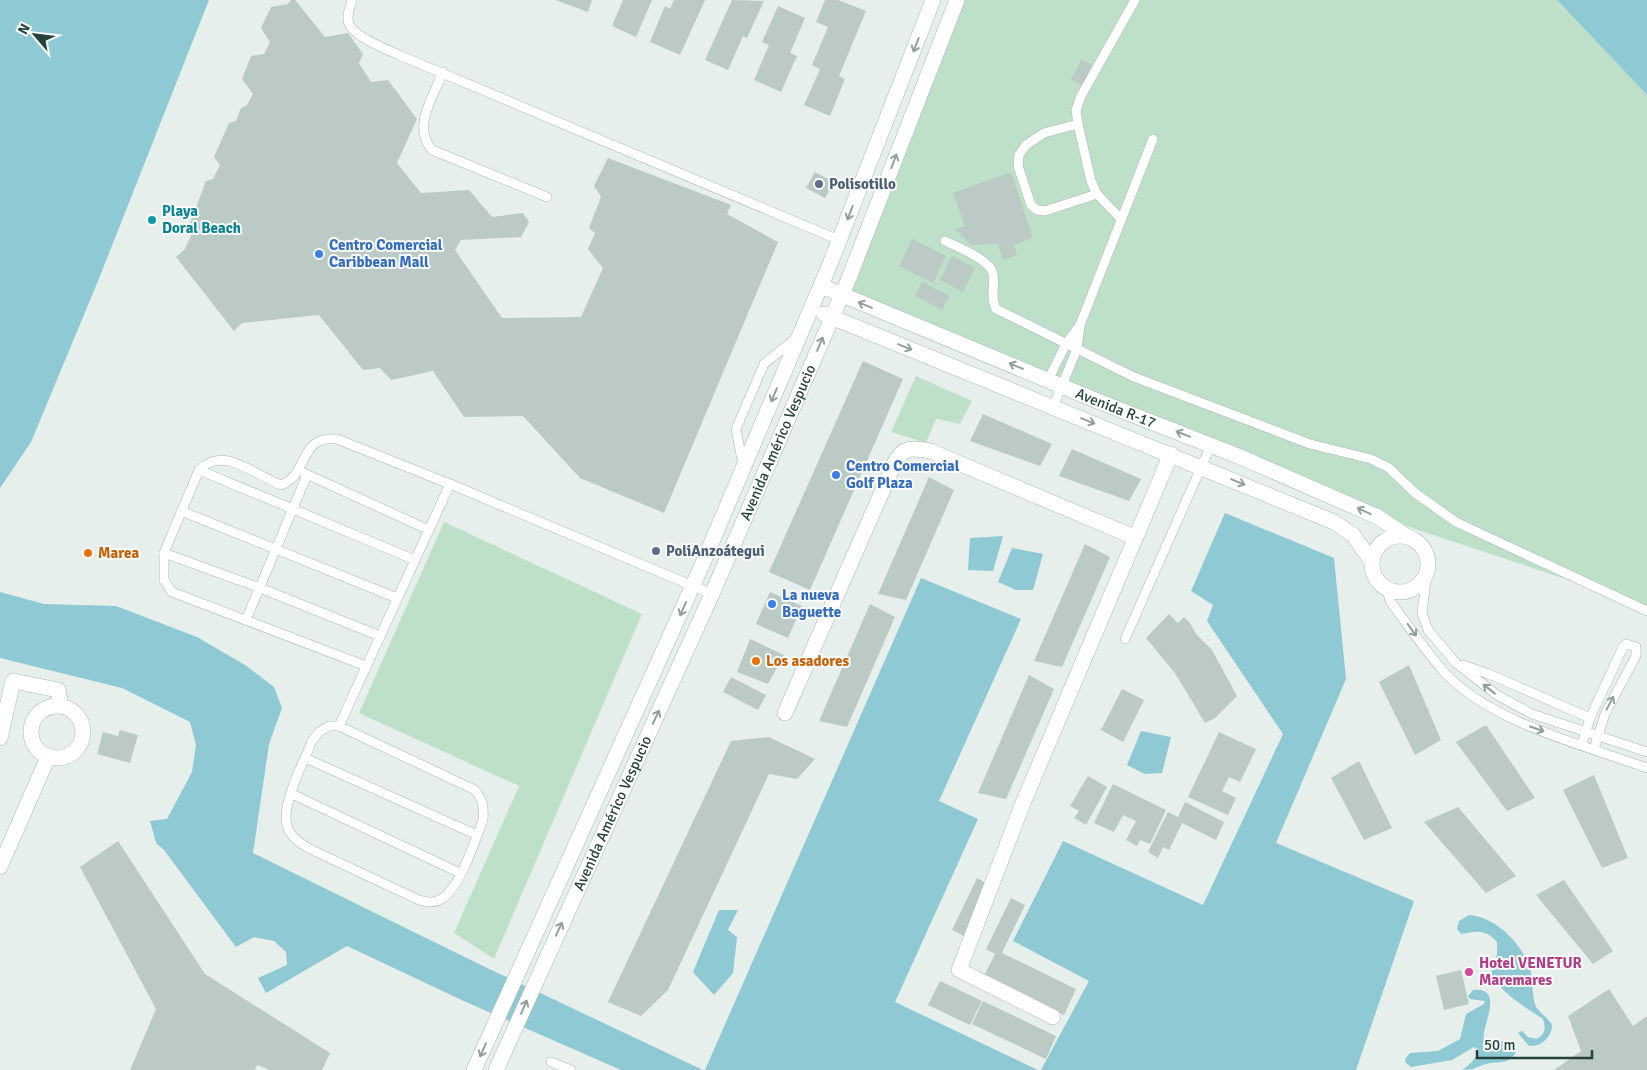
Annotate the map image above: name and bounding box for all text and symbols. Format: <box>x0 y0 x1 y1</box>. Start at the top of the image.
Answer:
north arrow <box>10 10 60 60</box>
text: N <box>14 21 34 37</box>
one-way arrow <box>910 38 919 53</box>
one-way arrow <box>890 154 899 170</box>
place label: Polisotillo <box>829 175 896 193</box>
marker: Polisotillo <box>813 178 825 190</box>
place label: Playa Doral Beach <box>162 202 241 237</box>
one-way arrow <box>845 205 854 220</box>
marker: Playa Doral Beach <box>146 214 158 226</box>
place label: Centro Comercial Caribbean Mall <box>329 236 443 271</box>
marker: Centro Comercial Caribbean Mall <box>313 248 325 260</box>
one-way arrow <box>858 299 873 309</box>
one-way arrow <box>816 337 826 352</box>
one-way arrow <box>897 343 912 352</box>
one-way arrow <box>1009 360 1024 370</box>
street label: Avenida Américo Vespucio <box>736 362 820 523</box>
street label: Avenida R-17 <box>1073 384 1158 432</box>
one-way arrow <box>769 387 779 402</box>
one-way arrow <box>1080 417 1095 426</box>
one-way arrow <box>1175 428 1190 437</box>
place label: Centro Comercial Golf Plaza <box>846 457 960 492</box>
marker: Centro Comercial Golf Plaza <box>830 469 842 481</box>
one-way arrow <box>1230 478 1246 487</box>
one-way arrow <box>1357 506 1372 516</box>
place label: PoliAnzoátegui <box>666 542 765 560</box>
place label: Marea <box>98 544 139 562</box>
marker: PoliAnzoátegui <box>650 545 662 557</box>
marker: Marea <box>82 547 94 559</box>
place label: La nueva Baguette <box>782 586 841 621</box>
marker: La nueva Baguette <box>766 598 778 610</box>
one-way arrow <box>677 601 687 616</box>
one-way arrow <box>1407 623 1417 637</box>
place label: Los asadores <box>766 652 850 670</box>
marker: Los asadores <box>750 655 762 667</box>
one-way arrow <box>1483 683 1496 694</box>
one-way arrow <box>1606 696 1616 711</box>
one-way arrow <box>652 710 661 725</box>
one-way arrow <box>1529 724 1545 734</box>
street label: Avenida Américo Vespucio <box>570 733 656 893</box>
one-way arrow <box>554 922 564 937</box>
place label: Hotel VENETUR Maremares <box>1479 954 1582 989</box>
marker: Hotel VENETUR Maremares <box>1463 966 1475 978</box>
one-way arrow <box>519 1000 529 1015</box>
scale bar <box>1477 1028 1592 1060</box>
text: 50 m <box>1484 1036 1515 1054</box>
one-way arrow <box>477 1043 486 1058</box>

